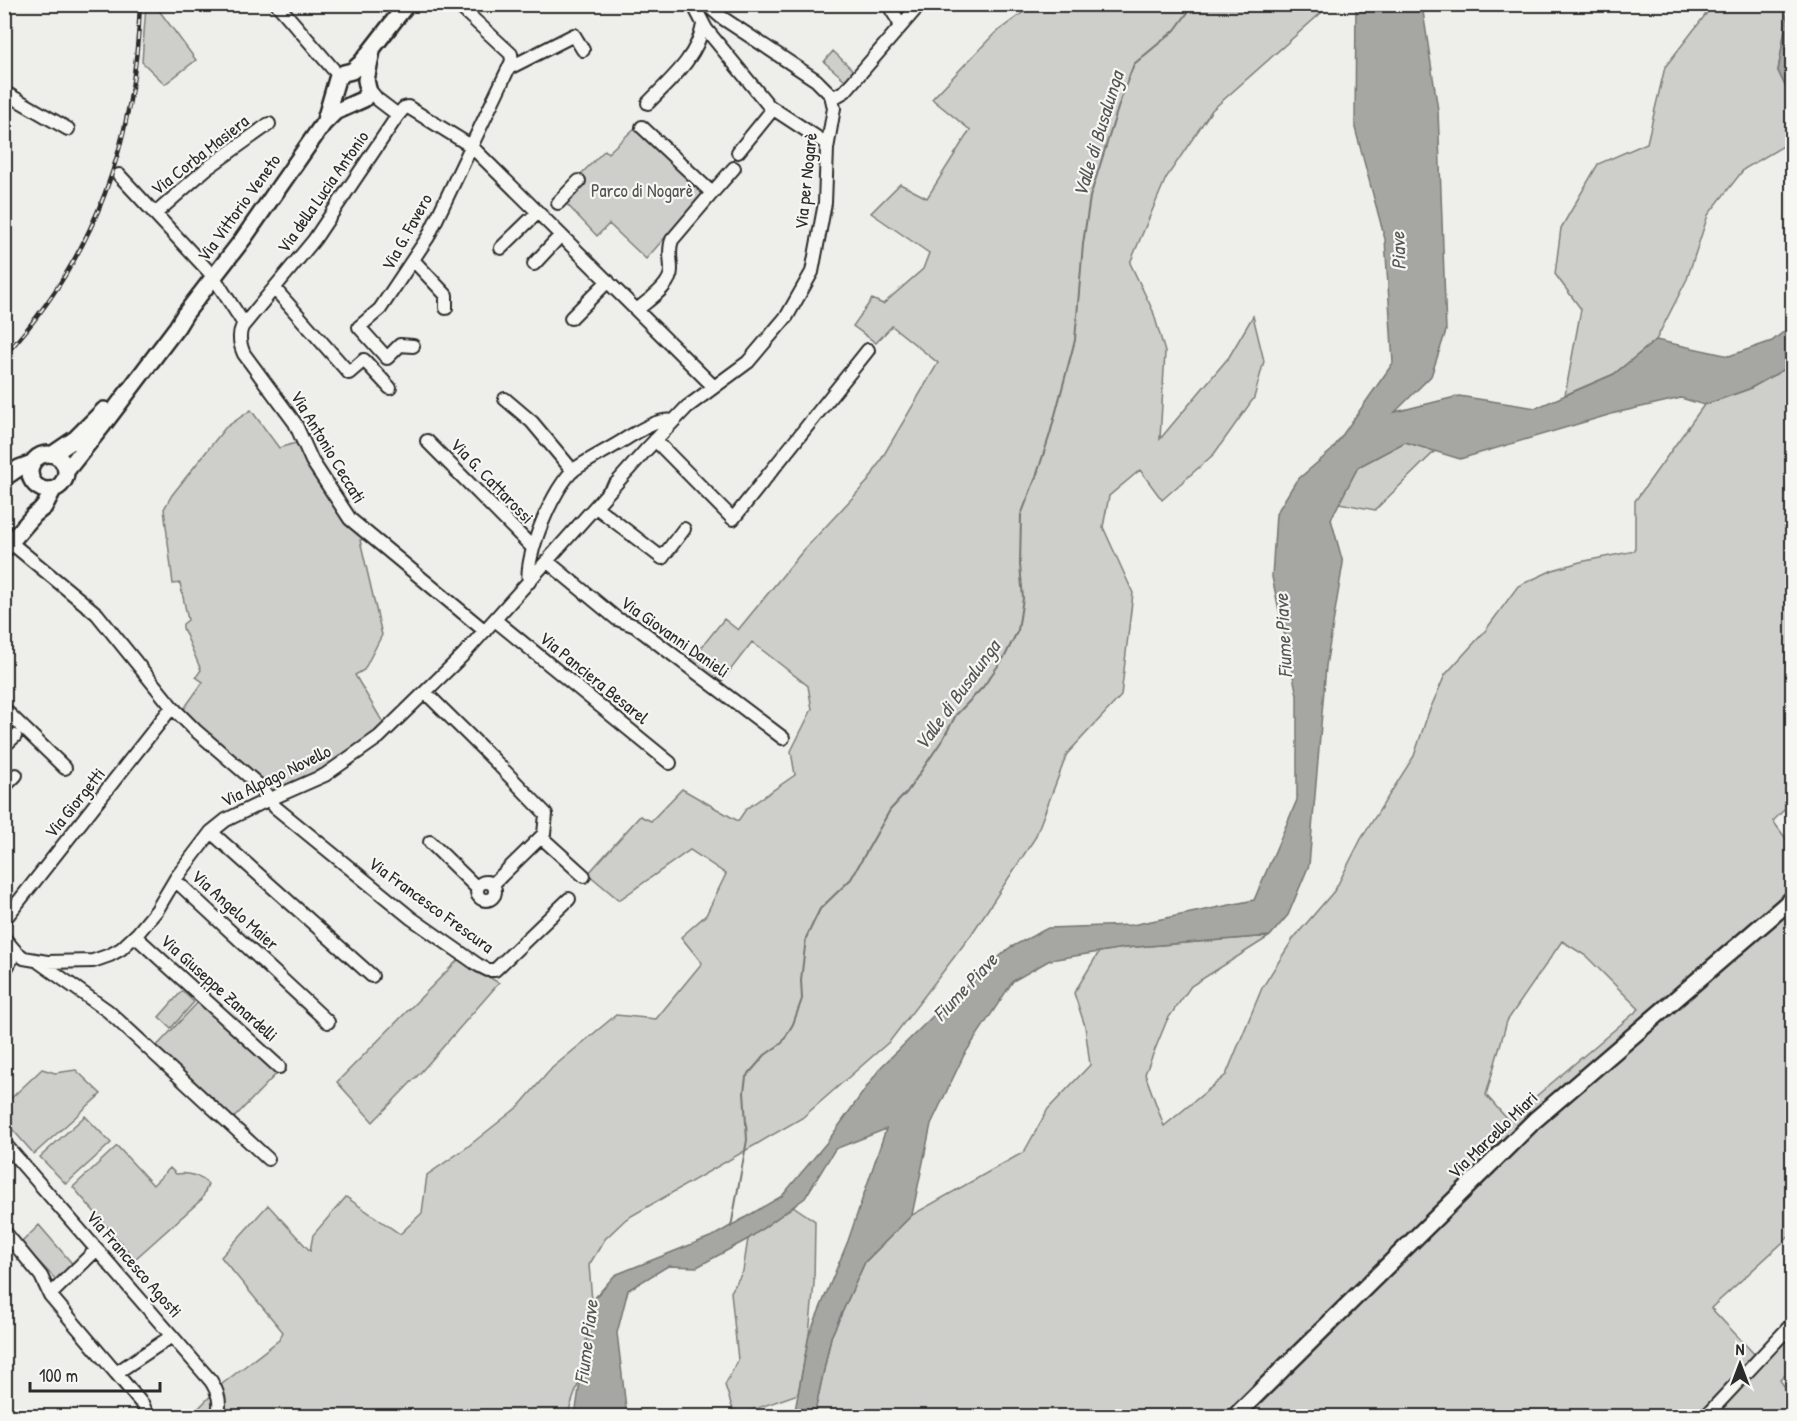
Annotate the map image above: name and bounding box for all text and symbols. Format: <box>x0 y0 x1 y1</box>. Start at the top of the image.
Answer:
water label: Valle di Busalunga <box>1066 66 1131 200</box>
street label: Via Corba Masiera <box>146 108 254 201</box>
street label: Via della Lucia Antonio <box>271 125 374 258</box>
street label: Via per Nogarè <box>788 131 823 231</box>
street label: Via Vittorio Veneto <box>191 149 286 267</box>
park label: Parco di Nogarè <box>591 178 693 203</box>
street label: Via G. Favero <box>375 189 438 275</box>
water label: Piave <box>1383 231 1412 270</box>
street label: Via Antonio Ceccati <box>285 386 372 508</box>
street label: Via G. Cattarossi <box>445 432 540 529</box>
street label: Via Giovanni Danieli <box>616 590 735 683</box>
water label: Fiume Piave <box>1267 592 1298 679</box>
street label: Via Panciera Besarel <box>534 626 655 730</box>
water label: Valle di Busalunga <box>907 632 1008 756</box>
street label: Via Alpago Novello <box>217 738 335 813</box>
street label: Via Giorgetti <box>39 762 111 843</box>
street label: Via Francesco Frescura <box>363 851 499 959</box>
street label: Via Angelo Maier <box>186 864 284 956</box>
street label: Via Giuseppe Zanardelli <box>155 928 284 1047</box>
water label: Fiume Piave <box>926 946 1004 1027</box>
street label: Via Marcello Miari <box>1442 1085 1543 1184</box>
street label: Via Francesco Agosti <box>81 1205 188 1323</box>
water label: Fiume Piave <box>567 1298 604 1385</box>
north arrow <box>1710 1334 1770 1394</box>
text: N <box>1736 1338 1745 1360</box>
scale bar <box>30 1355 160 1393</box>
text: 100 m <box>39 1363 78 1388</box>

